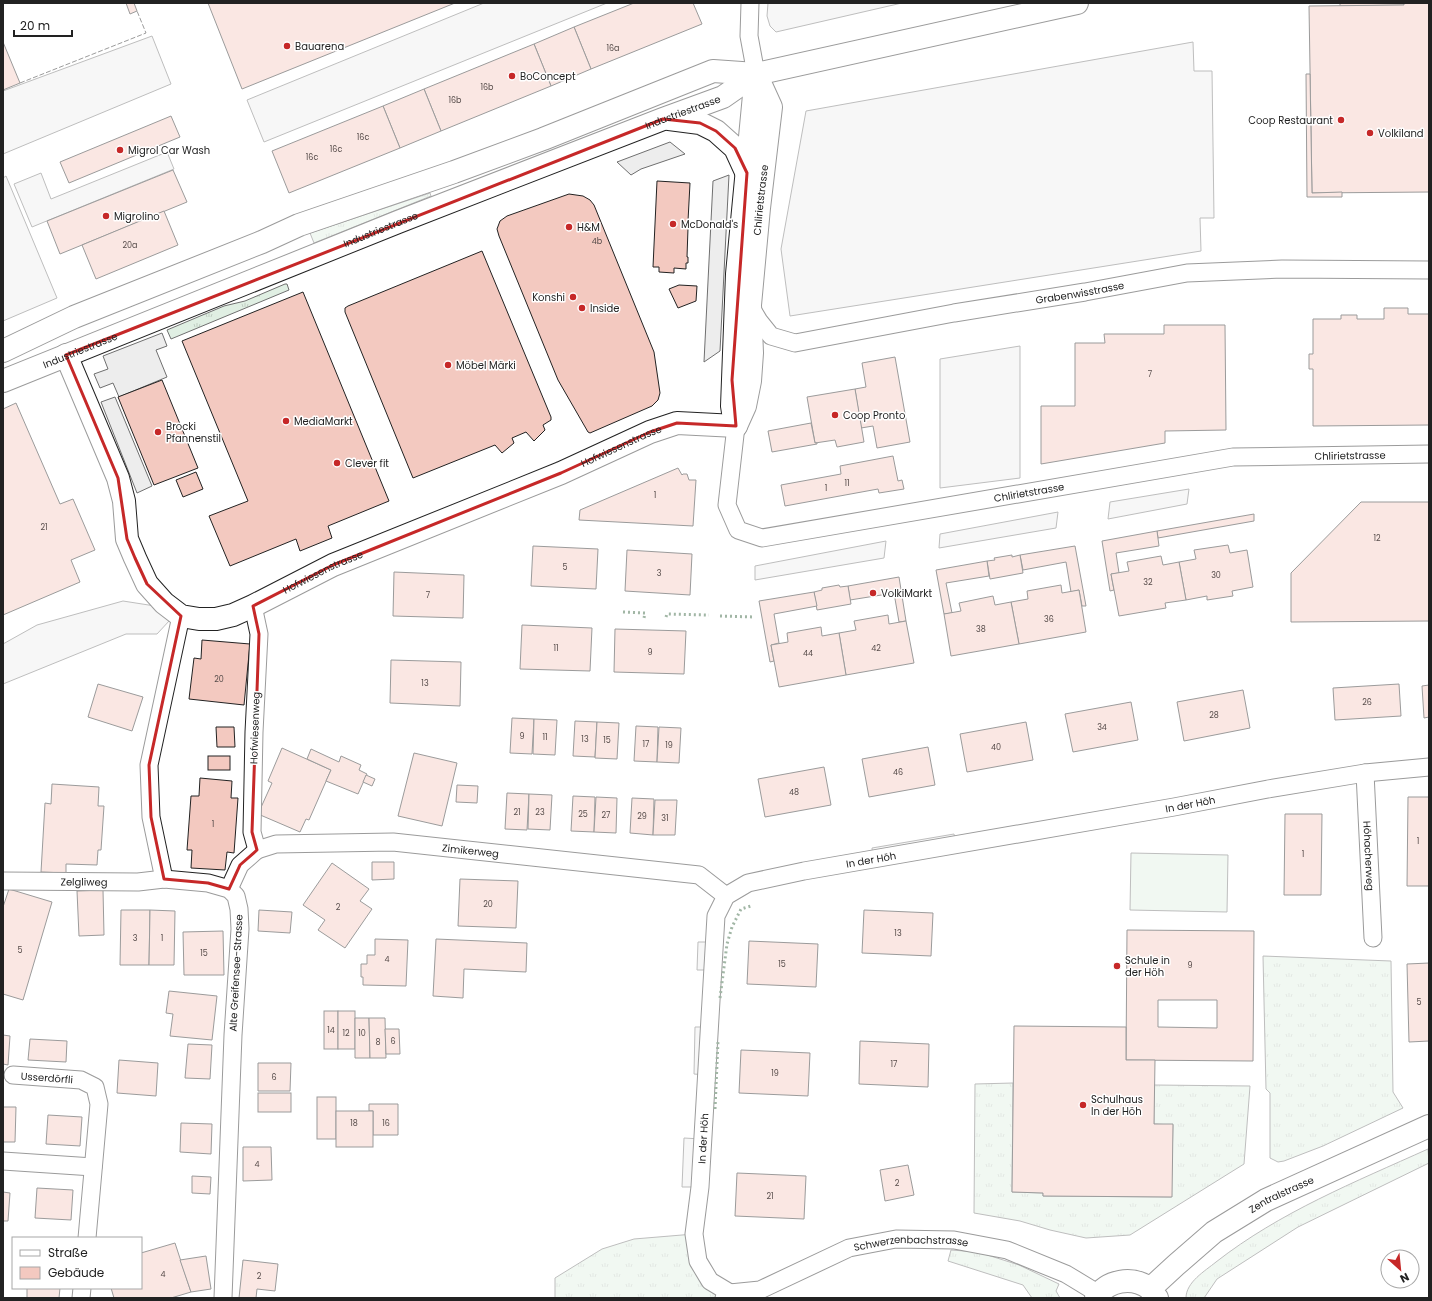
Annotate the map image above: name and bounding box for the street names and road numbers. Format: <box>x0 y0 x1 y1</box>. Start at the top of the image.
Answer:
street label: Industriestrasse <box>643 91 722 133</box>
street label: Chlirietstrasse <box>749 164 772 236</box>
street label: Industriestrasse <box>341 207 420 251</box>
street label: Grabenwisstrasse <box>1034 277 1125 307</box>
street label: Industriestrasse <box>40 328 120 372</box>
street label: Hofwiesenstrasse <box>578 421 663 470</box>
street label: Chlirietstrasse <box>1314 447 1386 463</box>
street label: Chlirietstrasse <box>993 479 1065 506</box>
street label: Hofwiesenstrasse <box>280 546 365 597</box>
street label: Hofwiesenweg <box>246 692 264 764</box>
street label: In der Höh <box>1164 792 1217 816</box>
street label: Höhacherweg <box>1360 821 1378 891</box>
street label: Zimikerweg <box>441 840 500 861</box>
street label: In der Höh <box>845 848 897 871</box>
street label: Zelgliweg <box>60 874 108 889</box>
street label: Alte Greifensee-Strasse <box>225 914 247 1032</box>
street label: Usserdörfli <box>20 1068 74 1087</box>
street label: In der Höh <box>694 1113 712 1164</box>
street label: Zentralstrasse <box>1246 1172 1316 1216</box>
street label: Schwerzenbachstrasse <box>852 1231 970 1254</box>

